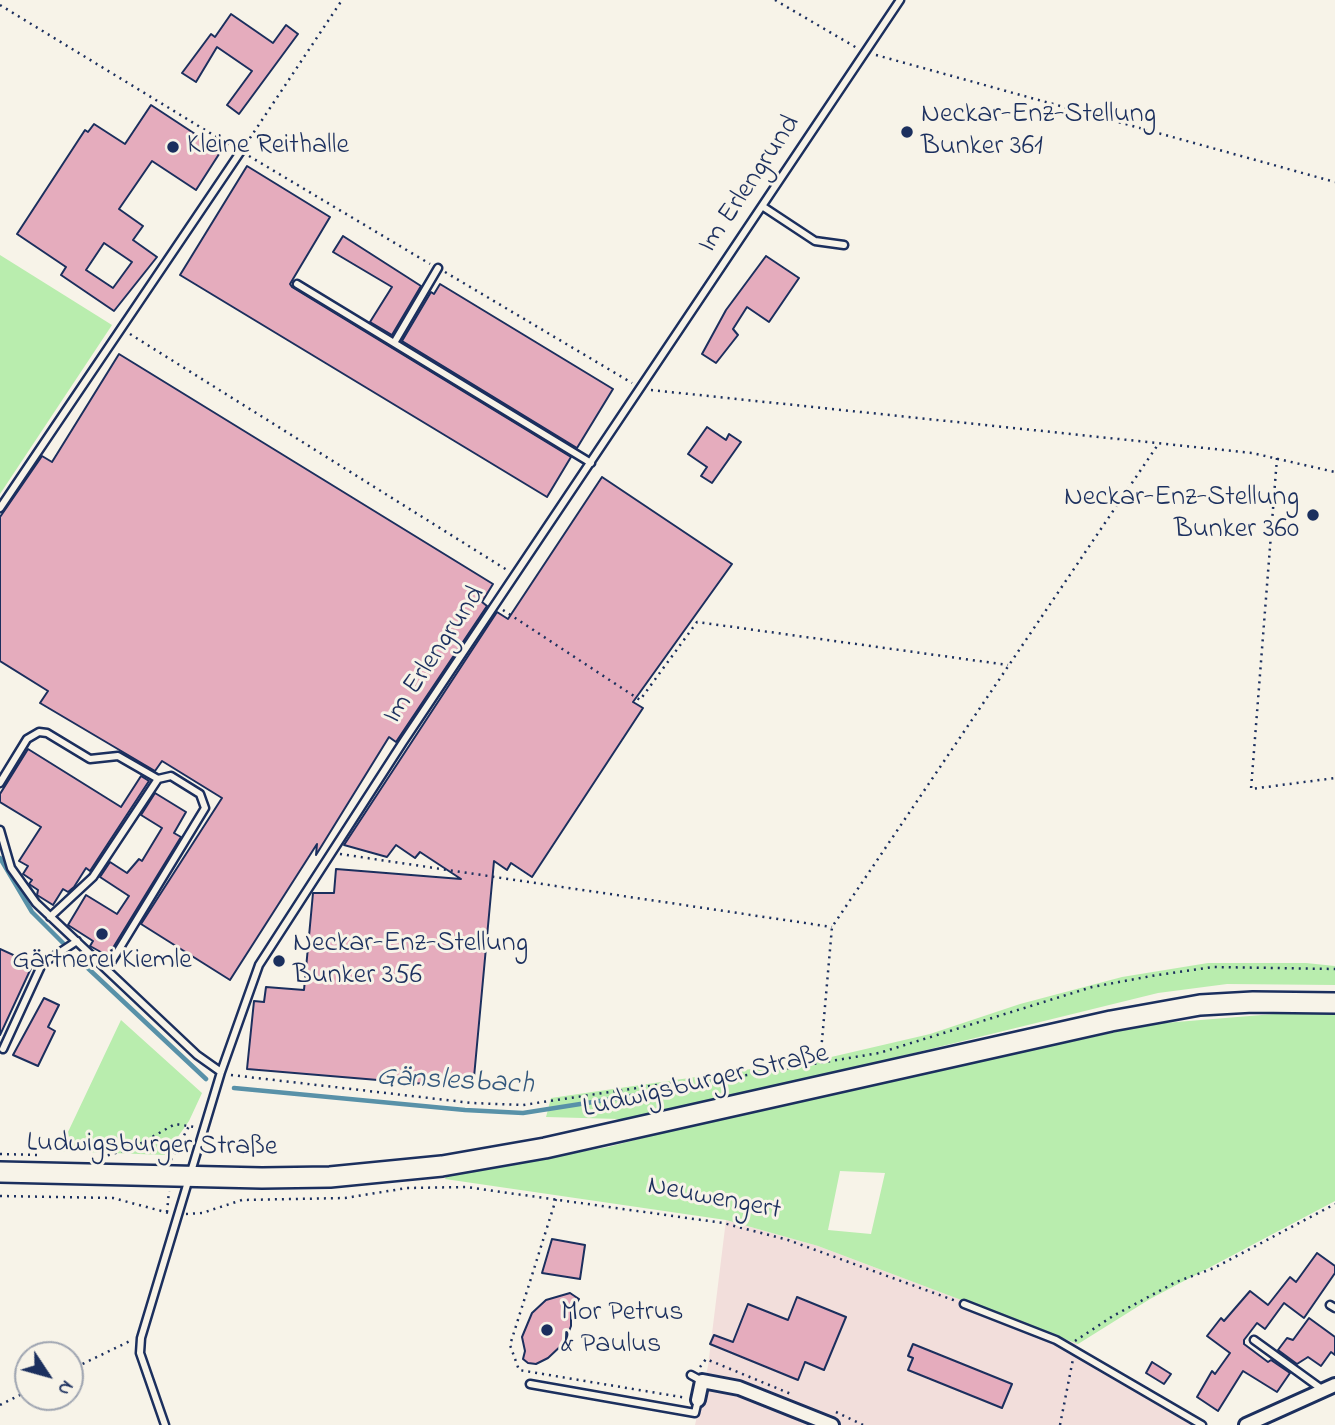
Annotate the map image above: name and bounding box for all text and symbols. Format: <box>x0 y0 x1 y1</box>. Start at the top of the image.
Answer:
place label: Neckar-Enz-Stellung Bunker 361 <box>921 99 1156 165</box>
street label: Im Erlengrund <box>693 110 809 260</box>
marker: Neckar-Enz-Stellung Bunker 361 <box>899 124 915 140</box>
place label: Kleine Reithalle <box>187 130 349 164</box>
marker: Kleine Reithalle <box>165 139 181 155</box>
place label: Neckar-Enz-Stellung Bunker 360 <box>1064 482 1299 548</box>
marker: Neckar-Enz-Stellung Bunker 360 <box>1305 507 1321 523</box>
street label: Im Erlengrund <box>378 581 494 731</box>
marker: Gärtnerei Kiemle <box>94 926 110 942</box>
place label: Neckar-Enz-Stellung Bunker 356 <box>293 928 528 994</box>
place label: Gärtnerei Kiemle <box>12 945 192 979</box>
marker: Neckar-Enz-Stellung Bunker 356 <box>271 953 287 969</box>
street label: Ludwigsburger Straße <box>580 1038 832 1128</box>
water label: Gänslesbach <box>375 1061 535 1105</box>
street label: Ludwigsburger Straße <box>26 1128 278 1166</box>
street label: Neuwengert <box>644 1171 784 1229</box>
place label: Mor Petrus & Paulus <box>561 1297 684 1363</box>
marker: Mor Petrus & Paulus <box>539 1322 555 1338</box>
north arrow <box>14 1341 84 1411</box>
text: N <box>50 1374 79 1401</box>

